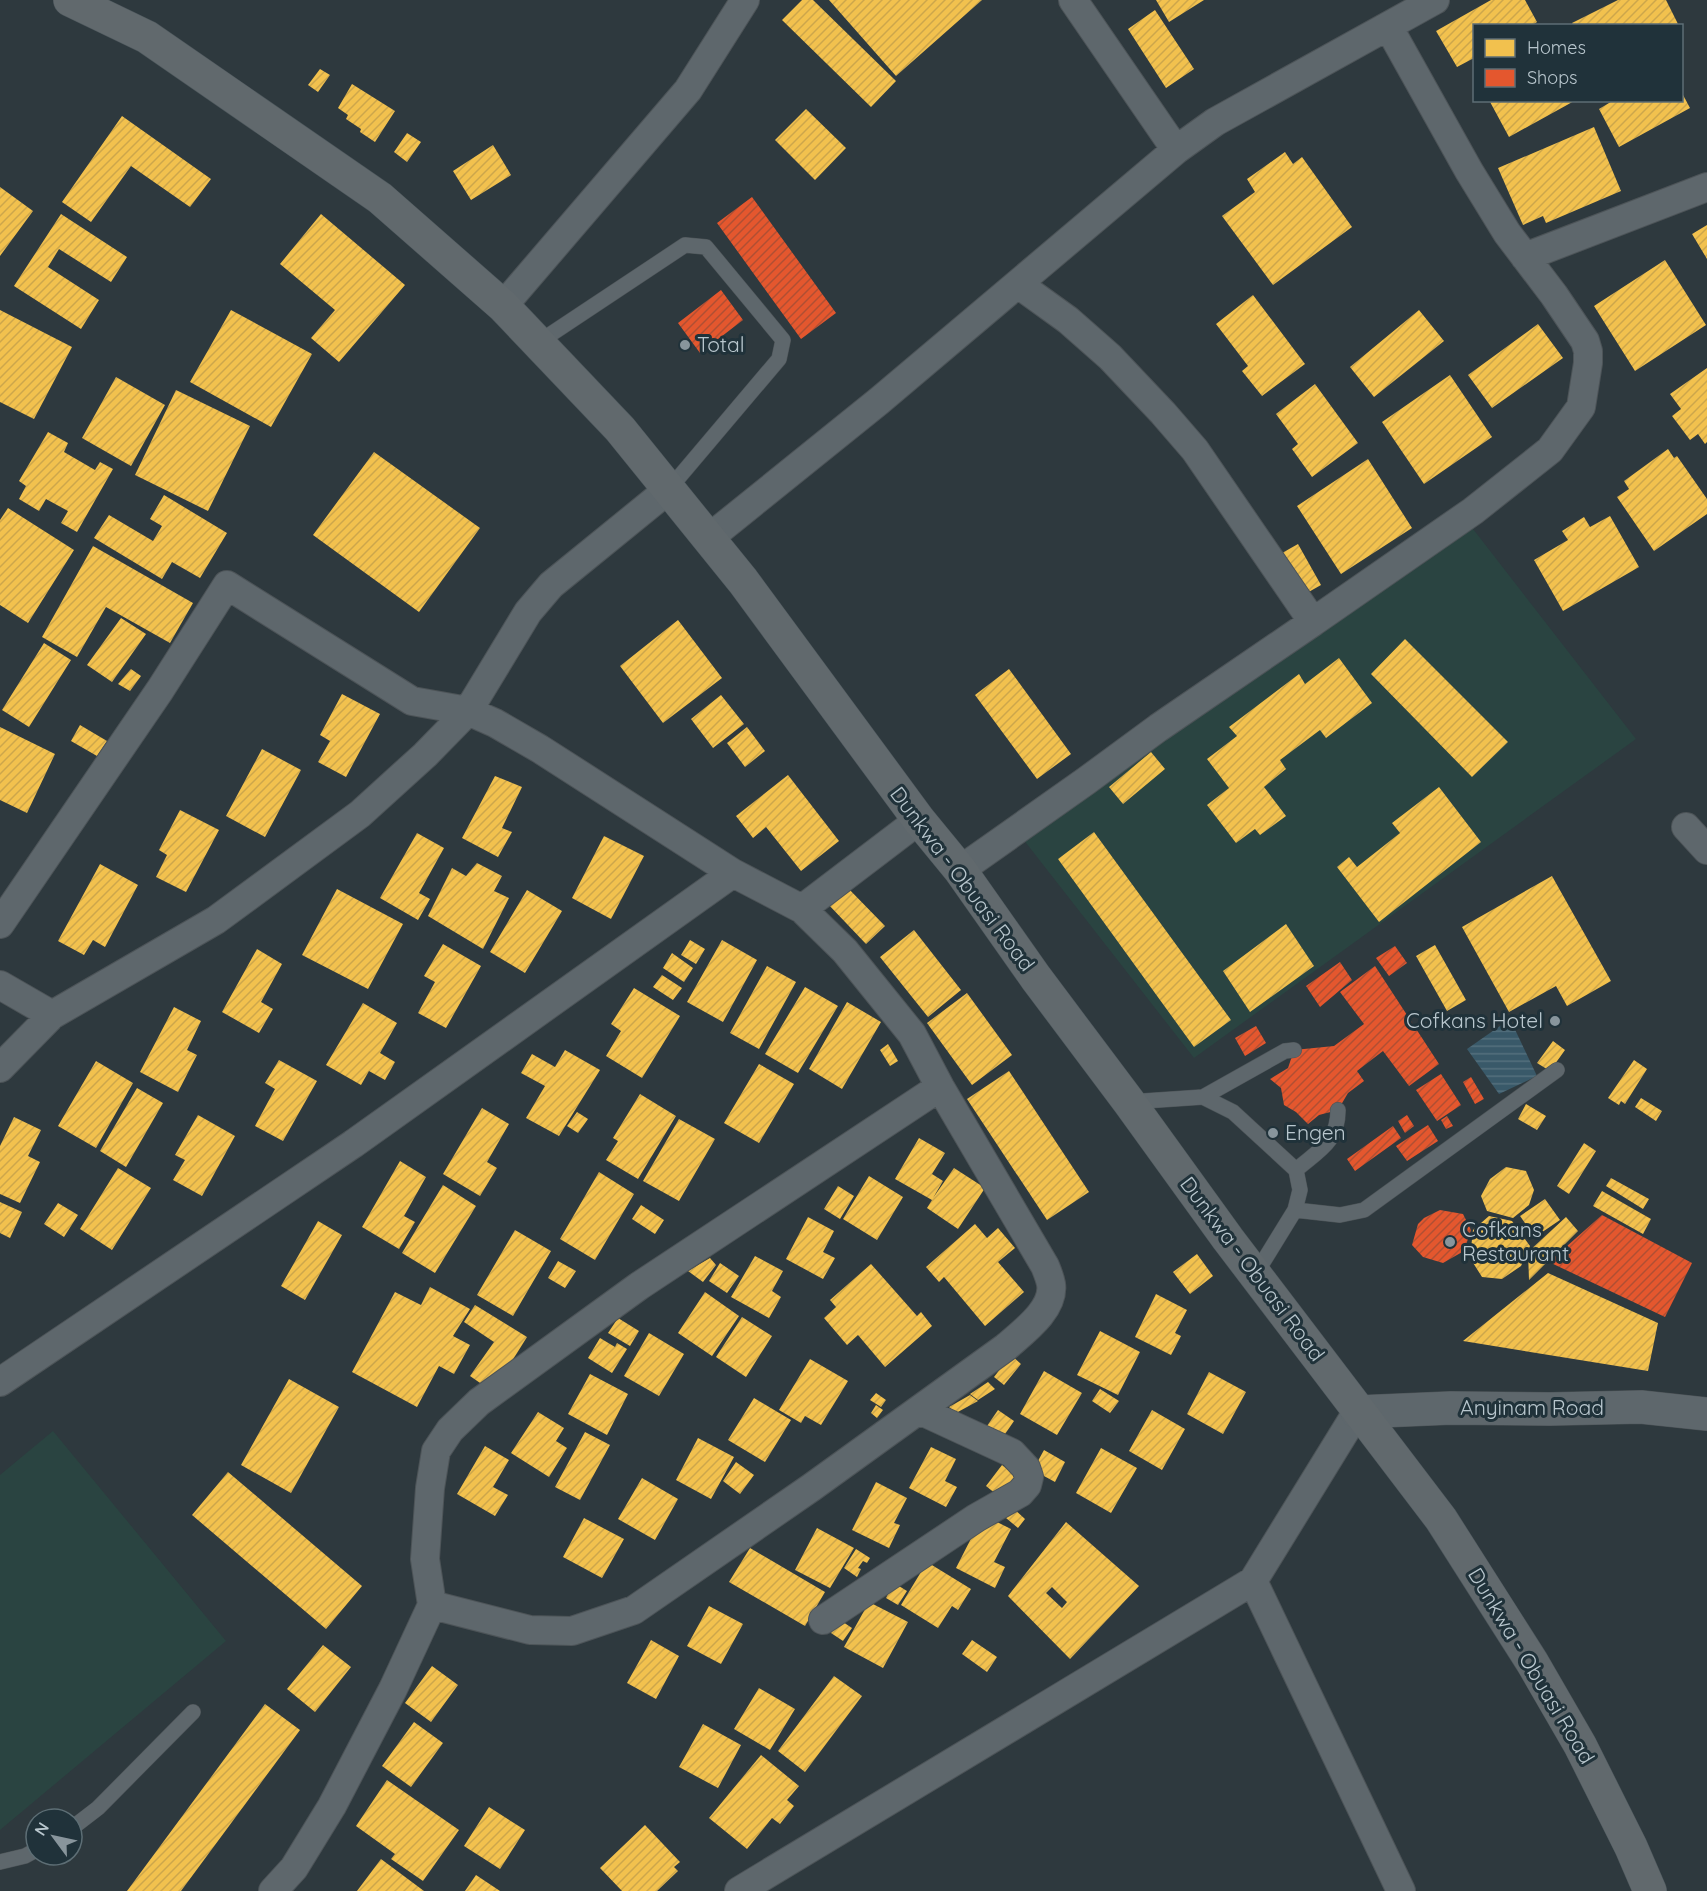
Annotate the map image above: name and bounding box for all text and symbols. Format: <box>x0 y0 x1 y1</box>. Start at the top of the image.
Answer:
legend <box>1473 24 1683 102</box>
text: Homes <box>1527 36 1586 59</box>
text: Shops <box>1527 66 1578 89</box>
place label: Total <box>697 331 745 357</box>
marker: Total <box>678 338 692 352</box>
street label: Dunkwa - Obuasi Road <box>885 781 1041 976</box>
place label: Cofkans Hotel <box>1406 1007 1543 1033</box>
marker: Cofkans Hotel <box>1548 1014 1562 1028</box>
place label: Engen <box>1285 1119 1346 1145</box>
marker: Engen <box>1266 1126 1280 1140</box>
street label: Dunkwa - Obuasi Road <box>1175 1171 1331 1366</box>
place label: Cofkans Restaurant <box>1462 1216 1569 1266</box>
marker: Cofkans Restaurant <box>1443 1235 1457 1249</box>
street label: Anyinam Road <box>1460 1394 1604 1420</box>
street label: Dunkwa - Obuasi Road <box>1463 1563 1601 1768</box>
north arrow <box>24 1807 84 1867</box>
text: N <box>30 1818 53 1839</box>

